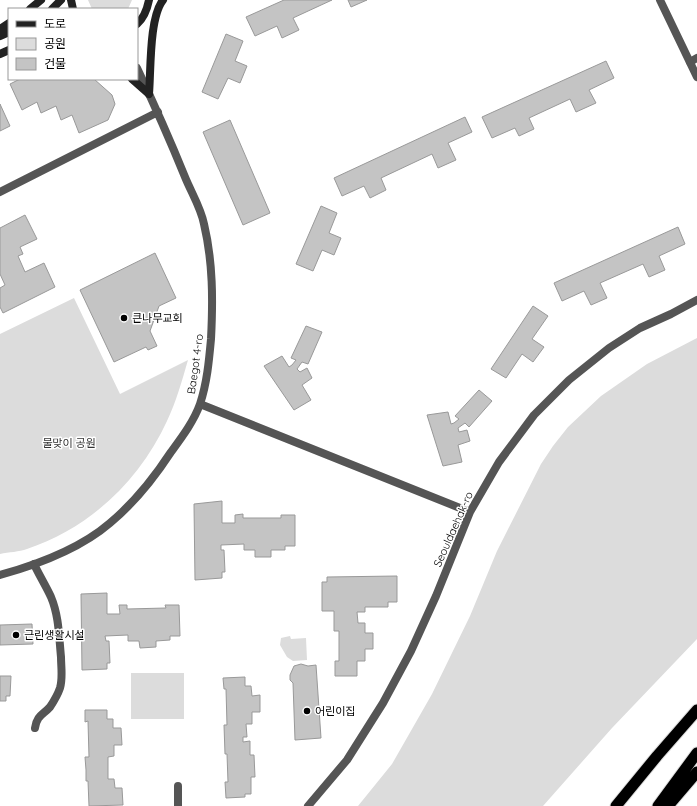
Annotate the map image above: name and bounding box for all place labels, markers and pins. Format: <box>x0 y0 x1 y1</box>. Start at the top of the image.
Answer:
place label: 큰나무교회 <box>132 311 183 325</box>
marker: 큰나무교회 <box>119 313 129 323</box>
place label: 근린생활시설 <box>24 628 85 642</box>
marker: 근린생활시설 <box>11 630 21 640</box>
place label: 어린이집 <box>315 704 355 718</box>
marker: 어린이집 <box>302 706 312 716</box>

